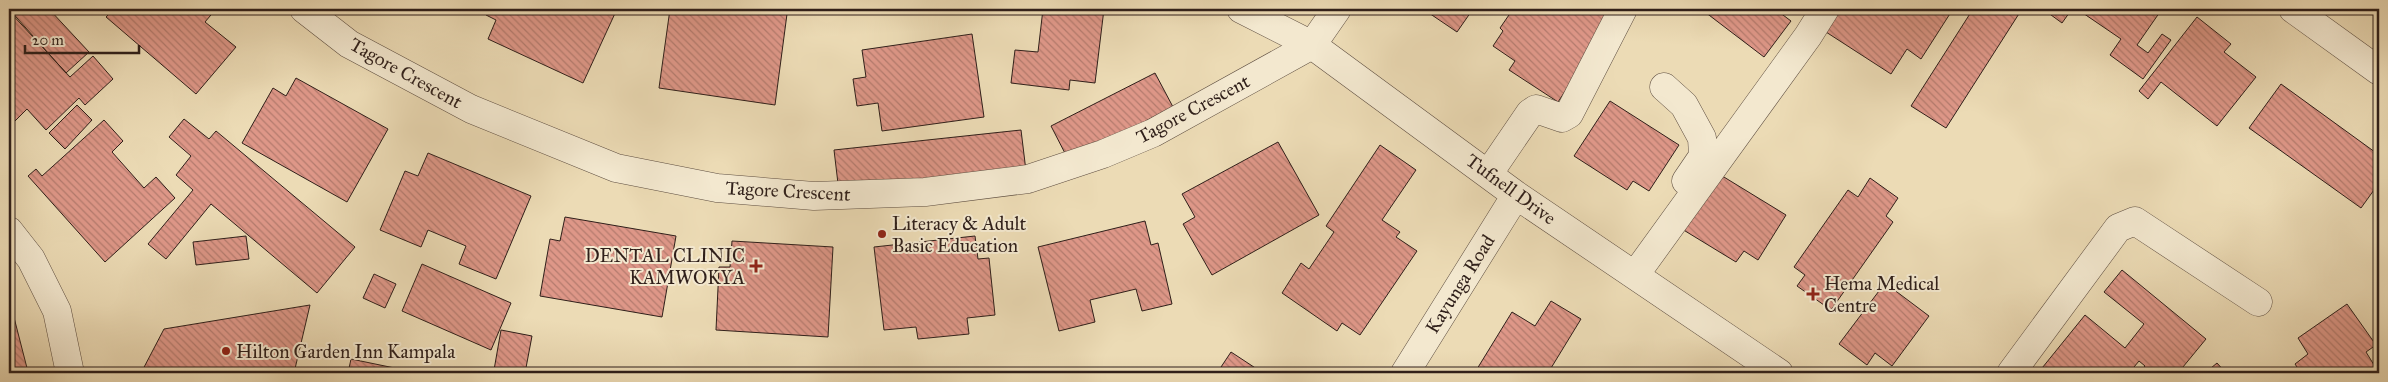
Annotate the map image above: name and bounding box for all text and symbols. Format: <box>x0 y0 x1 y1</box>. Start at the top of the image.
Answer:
scale bar <box>25 22 139 54</box>
text: 20 m <box>32 31 64 49</box>
street label: Tagore Crescent <box>345 33 467 114</box>
street label: Tagore Crescent <box>1132 69 1254 149</box>
street label: Tufnell Drive <box>1461 149 1561 229</box>
street label: Tagore Crescent <box>725 176 851 207</box>
place label: Literacy & Adult Basic Education <box>892 212 1027 257</box>
marker: Literacy & Adult Basic Education <box>876 228 888 240</box>
street label: Kayunga Road <box>1421 230 1501 338</box>
place label: DENTAL CLINIC KAMWOKYA <box>585 244 745 289</box>
marker: DENTAL CLINIC KAMWOKYA <box>749 259 763 273</box>
place label: Hema Medical Centre <box>1824 272 1940 317</box>
marker: Hema Medical Centre <box>1806 287 1820 301</box>
place label: Hilton Garden Inn Kampala <box>236 340 456 363</box>
marker: Hilton Garden Inn Kampala <box>220 345 232 357</box>

